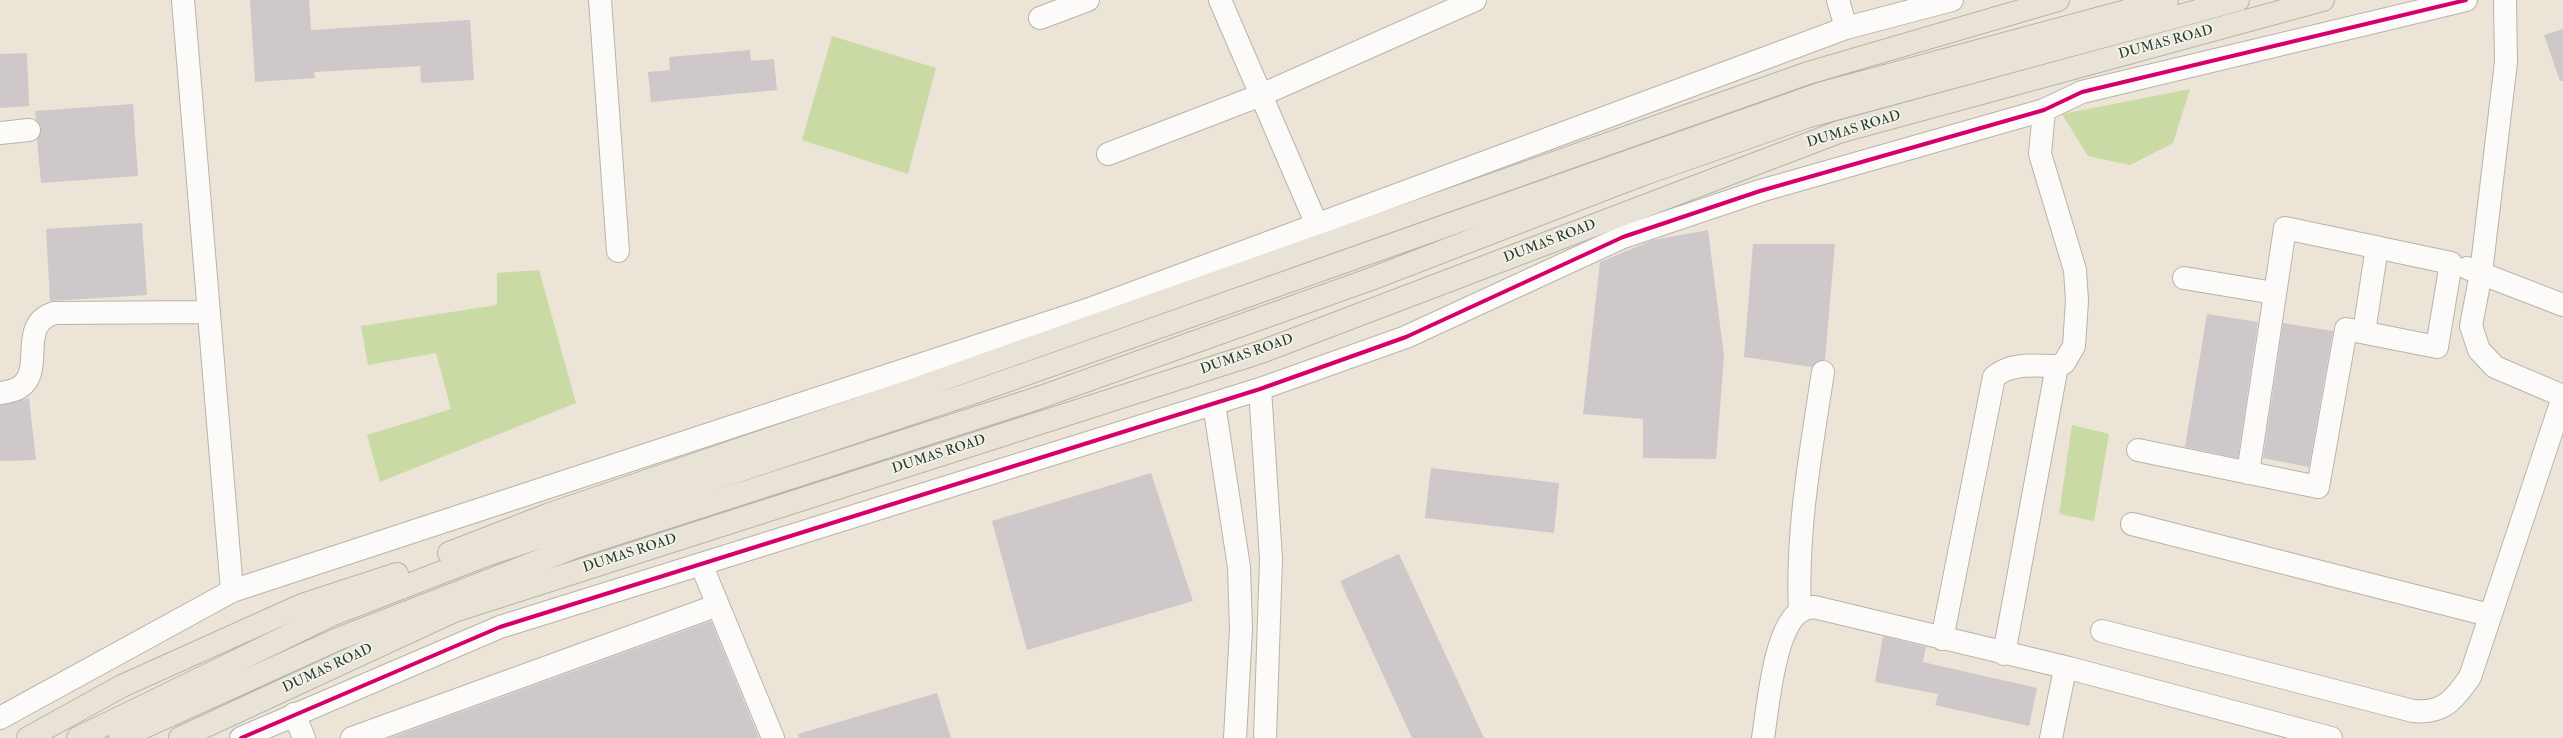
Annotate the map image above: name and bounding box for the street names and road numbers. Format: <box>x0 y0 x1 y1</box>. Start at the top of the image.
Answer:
street label: DUMAS ROAD <box>2117 22 2215 64</box>
street label: DUMAS ROAD <box>1805 108 1903 152</box>
street label: DUMAS ROAD <box>1501 217 1599 267</box>
street label: DUMAS ROAD <box>1198 331 1296 379</box>
street label: DUMAS ROAD <box>890 432 988 478</box>
street label: DUMAS ROAD <box>581 531 679 577</box>
street label: DUMAS ROAD <box>280 641 376 697</box>

